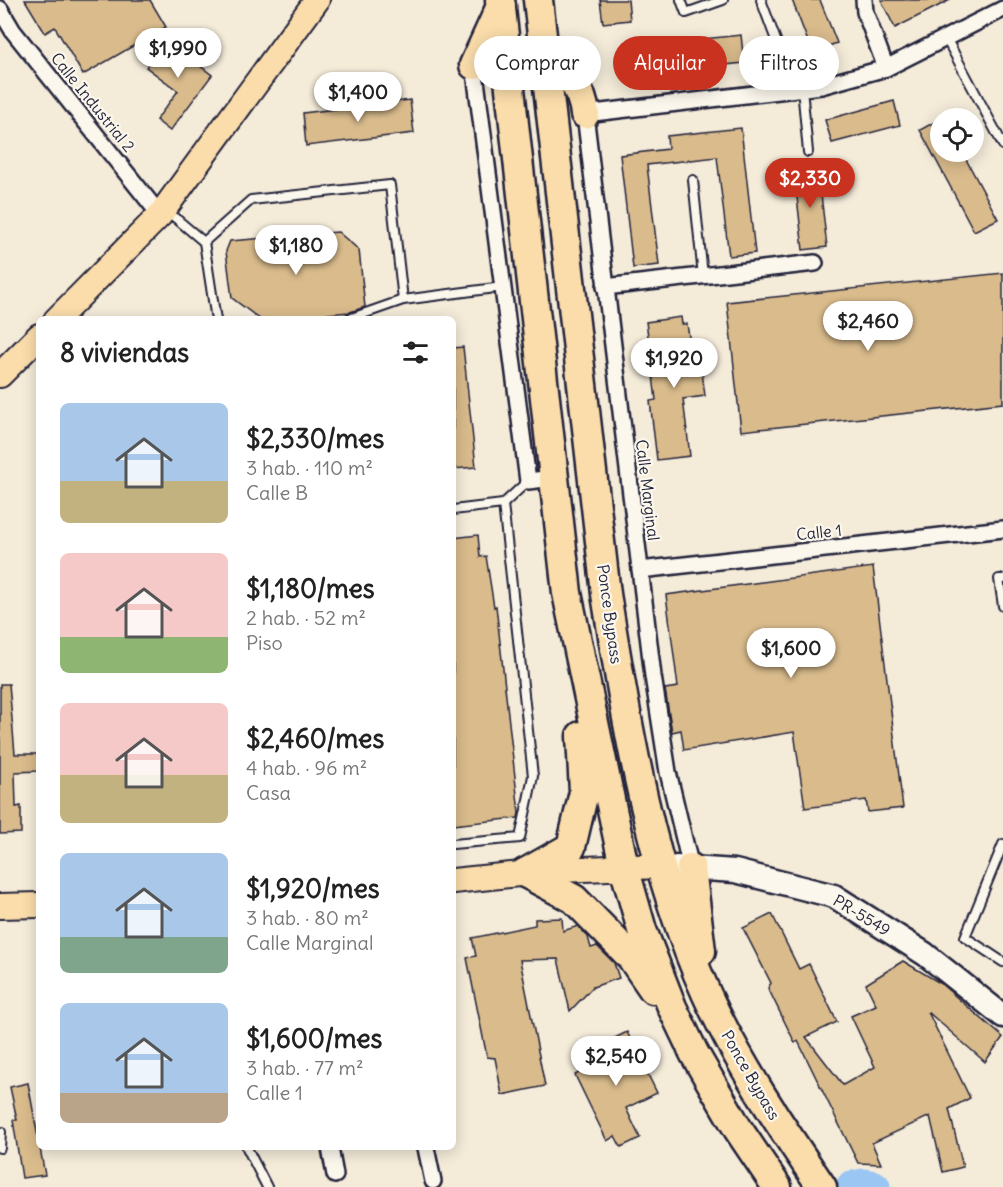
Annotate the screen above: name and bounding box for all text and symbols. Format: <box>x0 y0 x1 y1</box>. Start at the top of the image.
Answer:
pin: $1,990 <box>129 28 227 79</box>
text: $1,990 <box>148 35 208 60</box>
chip: Comprar <box>474 36 601 90</box>
chip: Alquilar <box>613 36 727 90</box>
chip: Filtros <box>739 36 839 90</box>
street label: Calle Industrial 2 <box>47 48 139 156</box>
pin: $1,400 <box>309 72 407 123</box>
text: $1,400 <box>328 79 388 104</box>
map controls <box>930 108 984 162</box>
button: locate <box>930 108 984 162</box>
pin: $2,330 <box>761 158 859 209</box>
text: $2,330 <box>779 165 841 190</box>
pin: $1,180 <box>247 225 345 276</box>
text: $1,180 <box>269 232 323 257</box>
pin: $2,460 <box>819 301 917 352</box>
text: $2,460 <box>837 308 899 333</box>
text: 8 viviendas <box>60 336 189 369</box>
icon: filters <box>399 336 432 369</box>
pin: $1,920 <box>625 338 723 389</box>
text: $1,920 <box>645 345 703 370</box>
text: $2,330/mes <box>246 422 384 455</box>
icon: home <box>108 427 180 499</box>
street label: Calle Marginal <box>632 438 664 542</box>
text: 3 hab. · 110 m² <box>246 455 373 480</box>
text: Calle B <box>246 480 308 505</box>
street label: Calle 1 <box>795 520 843 544</box>
street label: Ponce Bypass <box>593 563 627 665</box>
text: $1,180/mes <box>246 572 375 605</box>
icon: home <box>108 577 180 649</box>
text: 2 hab. · 52 m² <box>246 605 366 630</box>
pin: $1,600 <box>742 628 840 679</box>
text: Piso <box>246 630 283 655</box>
text: $1,600 <box>761 635 821 660</box>
text: $2,460/mes <box>246 722 384 755</box>
icon: home <box>108 727 180 799</box>
text: 4 hab. · 96 m² <box>246 755 367 780</box>
text: Casa <box>246 780 291 805</box>
text: $1,920/mes <box>246 872 380 905</box>
icon: home <box>108 877 180 949</box>
street label: PR-5549 <box>830 890 894 940</box>
text: 3 hab. · 80 m² <box>246 905 369 930</box>
text: Calle Marginal <box>246 930 373 955</box>
text: $1,600/mes <box>246 1022 382 1055</box>
icon: home <box>108 1027 180 1099</box>
street label: Ponce Bypass <box>717 1027 785 1123</box>
pin: $2,540 <box>567 1036 665 1087</box>
text: $2,540 <box>585 1043 647 1068</box>
text: 3 hab. · 77 m² <box>246 1055 364 1080</box>
text: Calle 1 <box>246 1080 303 1105</box>

